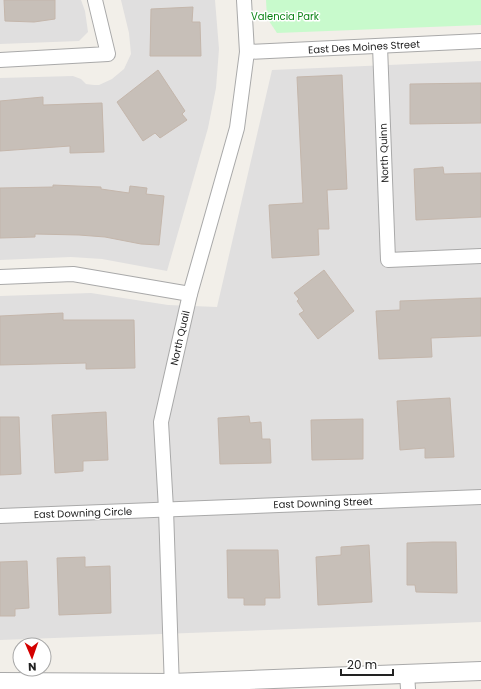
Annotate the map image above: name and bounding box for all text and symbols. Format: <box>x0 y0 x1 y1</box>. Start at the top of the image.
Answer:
park label: Valencia Park <box>251 9 320 24</box>
street label: East Des Moines Street <box>308 37 421 57</box>
street label: North Quinn <box>375 123 393 183</box>
street label: North Quail <box>166 309 194 367</box>
street label: East Downing Street <box>273 494 373 512</box>
street label: East Downing Circle <box>34 504 132 522</box>
north arrow <box>12 637 52 677</box>
scale bar <box>341 651 393 677</box>
text: 20 m <box>347 656 377 673</box>
text: N <box>28 659 37 675</box>

